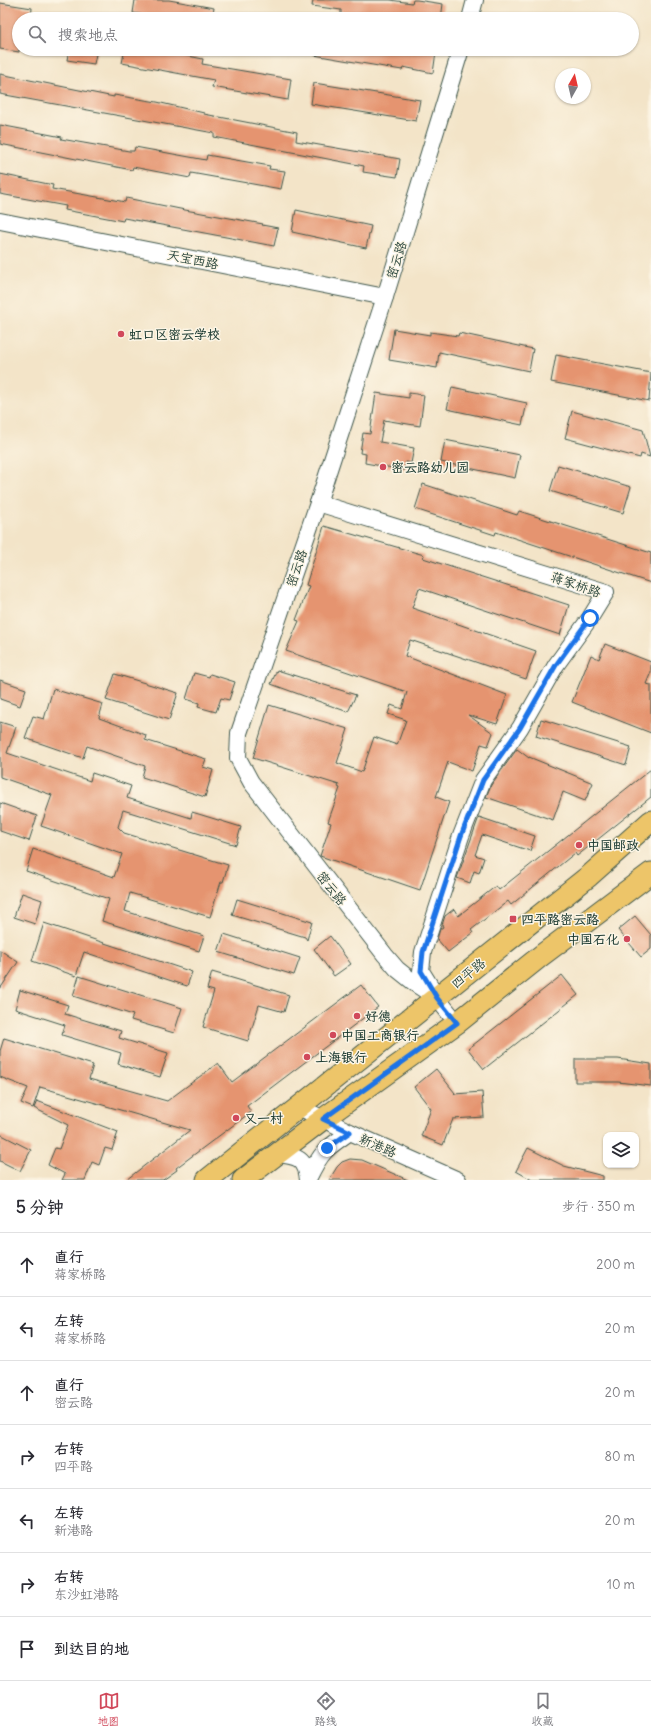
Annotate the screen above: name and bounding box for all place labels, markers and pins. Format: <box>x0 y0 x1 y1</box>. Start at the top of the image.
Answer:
place label: 虹口区密云学校 <box>129 326 220 343</box>
marker: 虹口区密云学校 <box>116 329 126 339</box>
place label: 密云路幼儿园 <box>391 459 469 476</box>
marker: 密云路幼儿园 <box>378 462 388 472</box>
place label: 中国邮政 <box>587 837 639 854</box>
marker: 中国邮政 <box>574 840 584 850</box>
place label: 四平路密云路 <box>521 911 599 928</box>
marker: 四平路密云路 <box>508 914 518 924</box>
place label: 中国石化 <box>567 931 619 948</box>
marker: 中国石化 <box>622 934 632 944</box>
place label: 好德 <box>365 1008 391 1025</box>
marker: 好德 <box>352 1011 362 1021</box>
place label: 中国工商银行 <box>341 1027 419 1044</box>
marker: 中国工商银行 <box>328 1030 338 1040</box>
place label: 上海银行 <box>315 1049 367 1066</box>
marker: 上海银行 <box>302 1052 312 1062</box>
place label: 又一村 <box>244 1110 283 1127</box>
marker: 又一村 <box>231 1113 241 1123</box>

